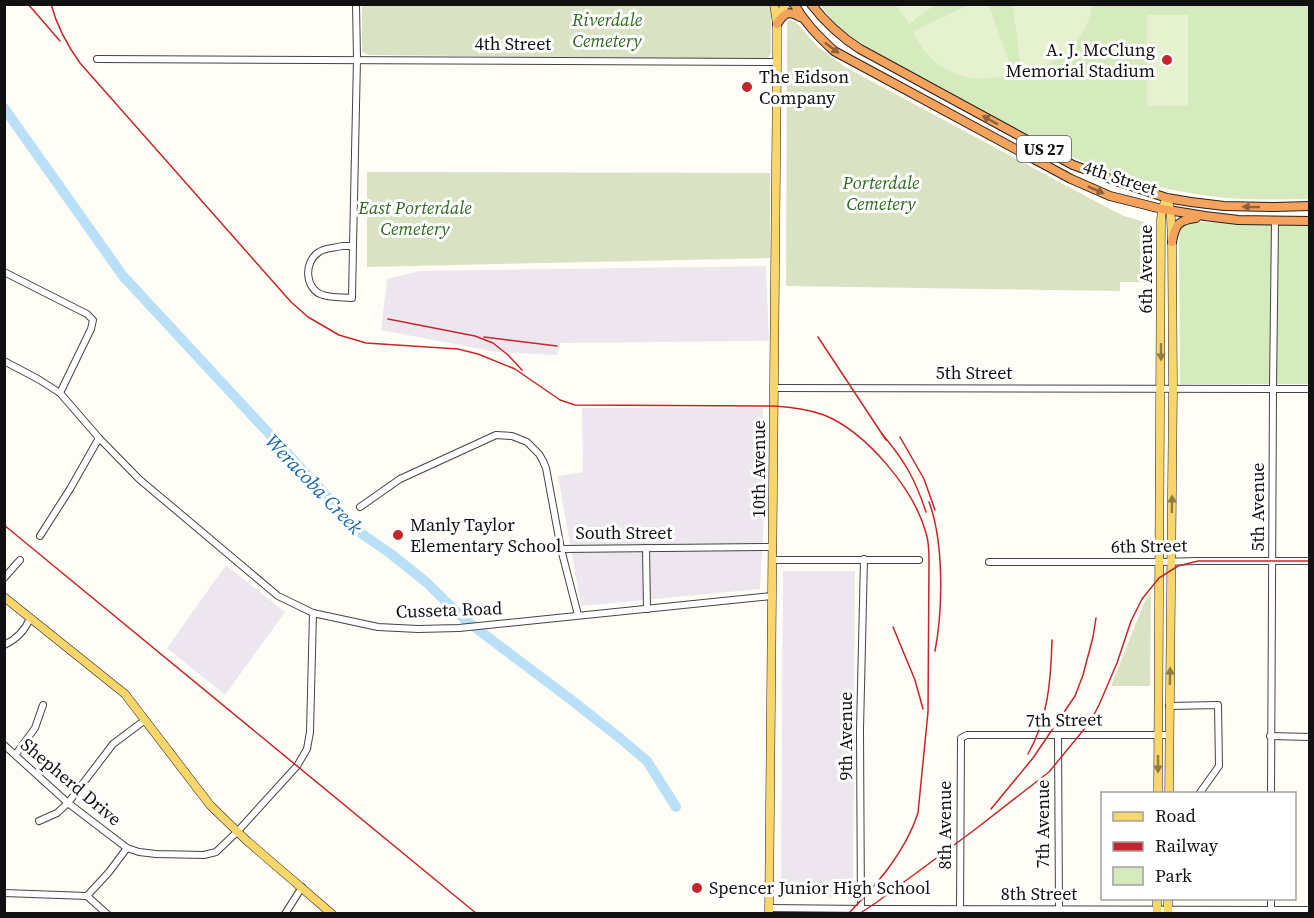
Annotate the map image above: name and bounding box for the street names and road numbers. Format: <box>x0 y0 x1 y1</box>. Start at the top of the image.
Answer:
street label: 4th Street <box>475 31 551 56</box>
road number: US 27 <box>1017 136 1071 162</box>
street label: 4th Street <box>1080 154 1160 201</box>
street label: 6th Avenue <box>1133 225 1158 313</box>
street label: 5th Street <box>936 360 1012 385</box>
street label: 10th Avenue <box>746 420 771 518</box>
street label: 5th Avenue <box>1245 463 1270 551</box>
street label: South Street <box>576 520 673 545</box>
street label: 6th Street <box>1111 532 1188 559</box>
street label: Cusseta Road <box>395 595 503 624</box>
street label: 9th Avenue <box>833 692 858 780</box>
street label: 7th Street <box>1026 706 1103 733</box>
street label: Shepherd Drive <box>16 732 127 831</box>
street label: 7th Avenue <box>1030 780 1055 868</box>
street label: 8th Avenue <box>932 781 957 869</box>
street label: 8th Street <box>1001 881 1077 906</box>

